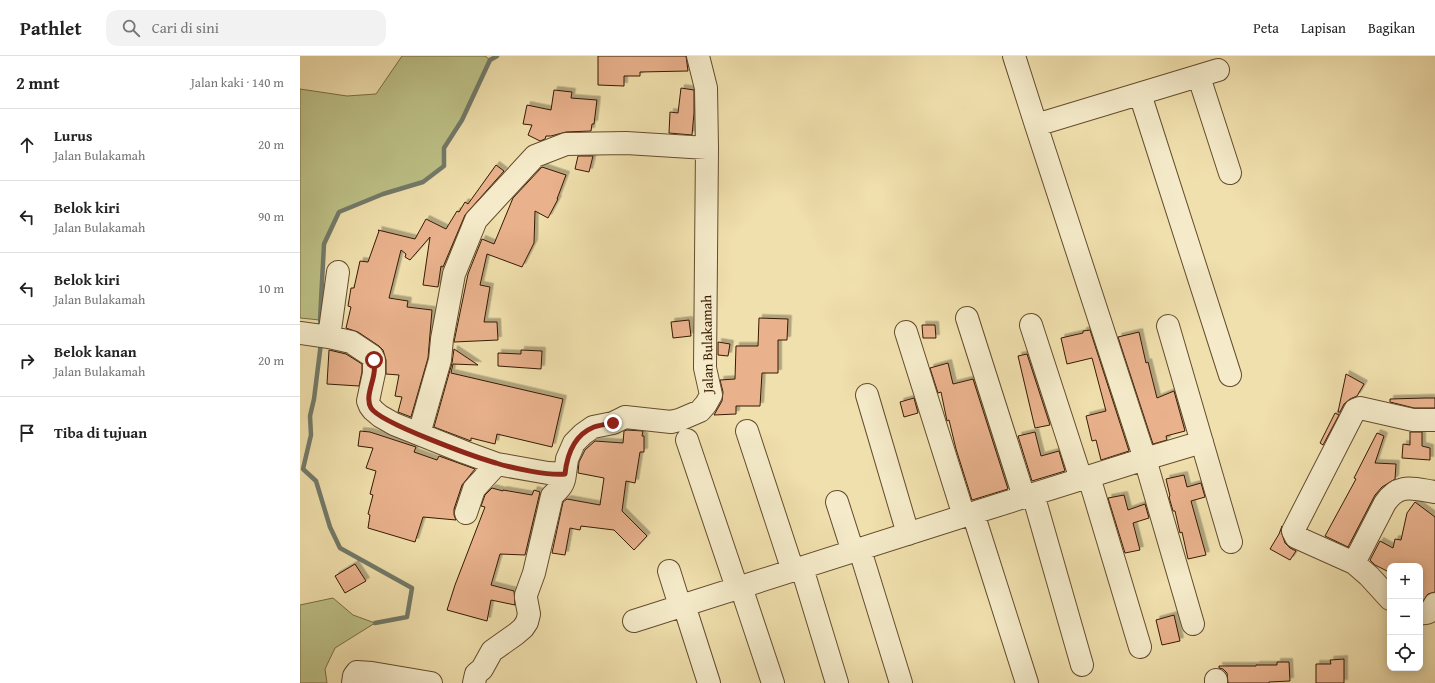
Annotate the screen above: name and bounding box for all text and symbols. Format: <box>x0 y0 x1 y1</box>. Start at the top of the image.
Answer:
search box <box>106 10 386 46</box>
text: Pathlet <box>20 14 82 42</box>
icon: search <box>120 17 142 39</box>
text: Cari di sini <box>152 17 219 38</box>
text: Peta <box>1253 18 1279 38</box>
text: Lapisan <box>1301 18 1346 38</box>
text: Bagikan <box>1368 18 1415 38</box>
text: 2 mnt <box>16 70 60 95</box>
text: Jalan kaki · 140 m <box>191 73 284 92</box>
text: Lurus <box>54 125 92 146</box>
icon: ahead <box>16 134 38 156</box>
text: 20 m <box>258 135 284 154</box>
text: Jalan Bulakamah <box>54 146 145 165</box>
text: Belok kiri <box>54 197 120 218</box>
icon: left <box>16 206 38 228</box>
text: 90 m <box>258 207 284 226</box>
text: Jalan Bulakamah <box>54 218 145 237</box>
text: Belok kiri <box>54 269 120 290</box>
icon: left <box>16 278 38 300</box>
text: 10 m <box>258 279 284 298</box>
text: Jalan Bulakamah <box>54 290 145 309</box>
street label: Jalan Bulakamah <box>696 295 718 395</box>
text: Belok kanan <box>54 341 137 362</box>
icon: right <box>16 350 38 372</box>
text: 20 m <box>258 351 284 370</box>
route start <box>365 351 383 369</box>
text: Jalan Bulakamah <box>54 362 145 381</box>
route end <box>604 414 622 432</box>
icon: arrive <box>16 422 38 444</box>
text: Tiba di tujuan <box>54 422 147 443</box>
map controls <box>1387 563 1423 671</box>
button: + <box>1387 563 1423 599</box>
button: − <box>1387 599 1423 635</box>
button: locate <box>1387 635 1423 671</box>

